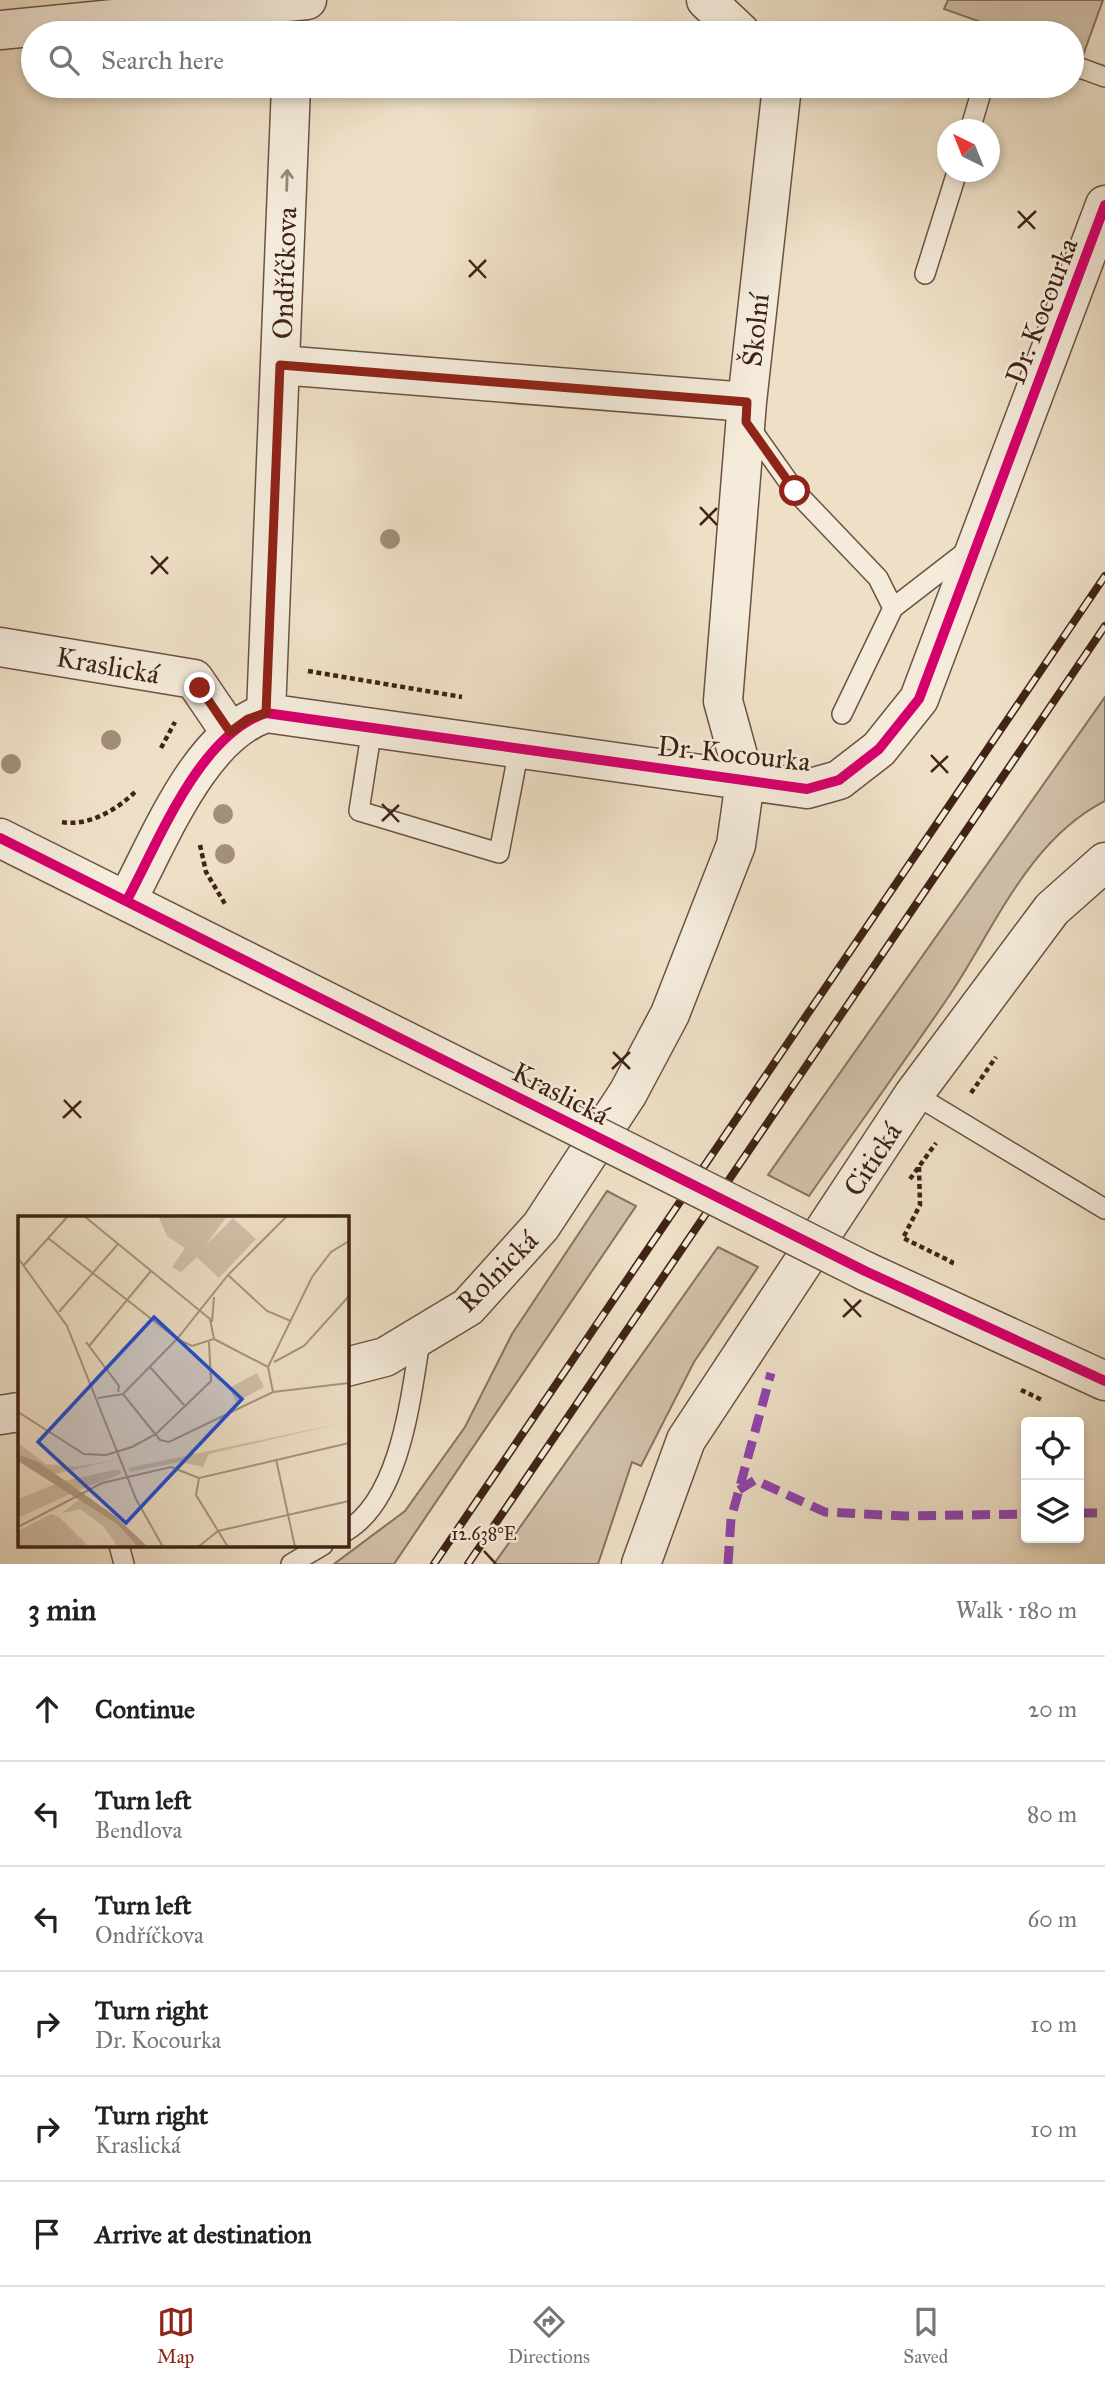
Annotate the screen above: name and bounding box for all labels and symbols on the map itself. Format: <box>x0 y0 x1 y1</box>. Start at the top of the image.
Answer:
north arrow <box>937 119 1000 182</box>
one-way arrow <box>281 168 294 191</box>
street label: Ondříčkova <box>265 206 304 340</box>
street label: Dr. Kocourka <box>998 233 1085 389</box>
street label: Školní <box>734 290 777 368</box>
route start <box>779 475 810 506</box>
street label: Kraslická <box>54 639 162 692</box>
route end <box>184 672 215 703</box>
street label: Dr. Kocourka <box>656 728 812 779</box>
street label: Kraslická <box>506 1054 615 1133</box>
street label: Citická <box>836 1116 909 1203</box>
inset map <box>18 1216 348 1546</box>
street label: Rolnická <box>449 1223 545 1319</box>
text: 12.638°E <box>451 1523 517 1545</box>

